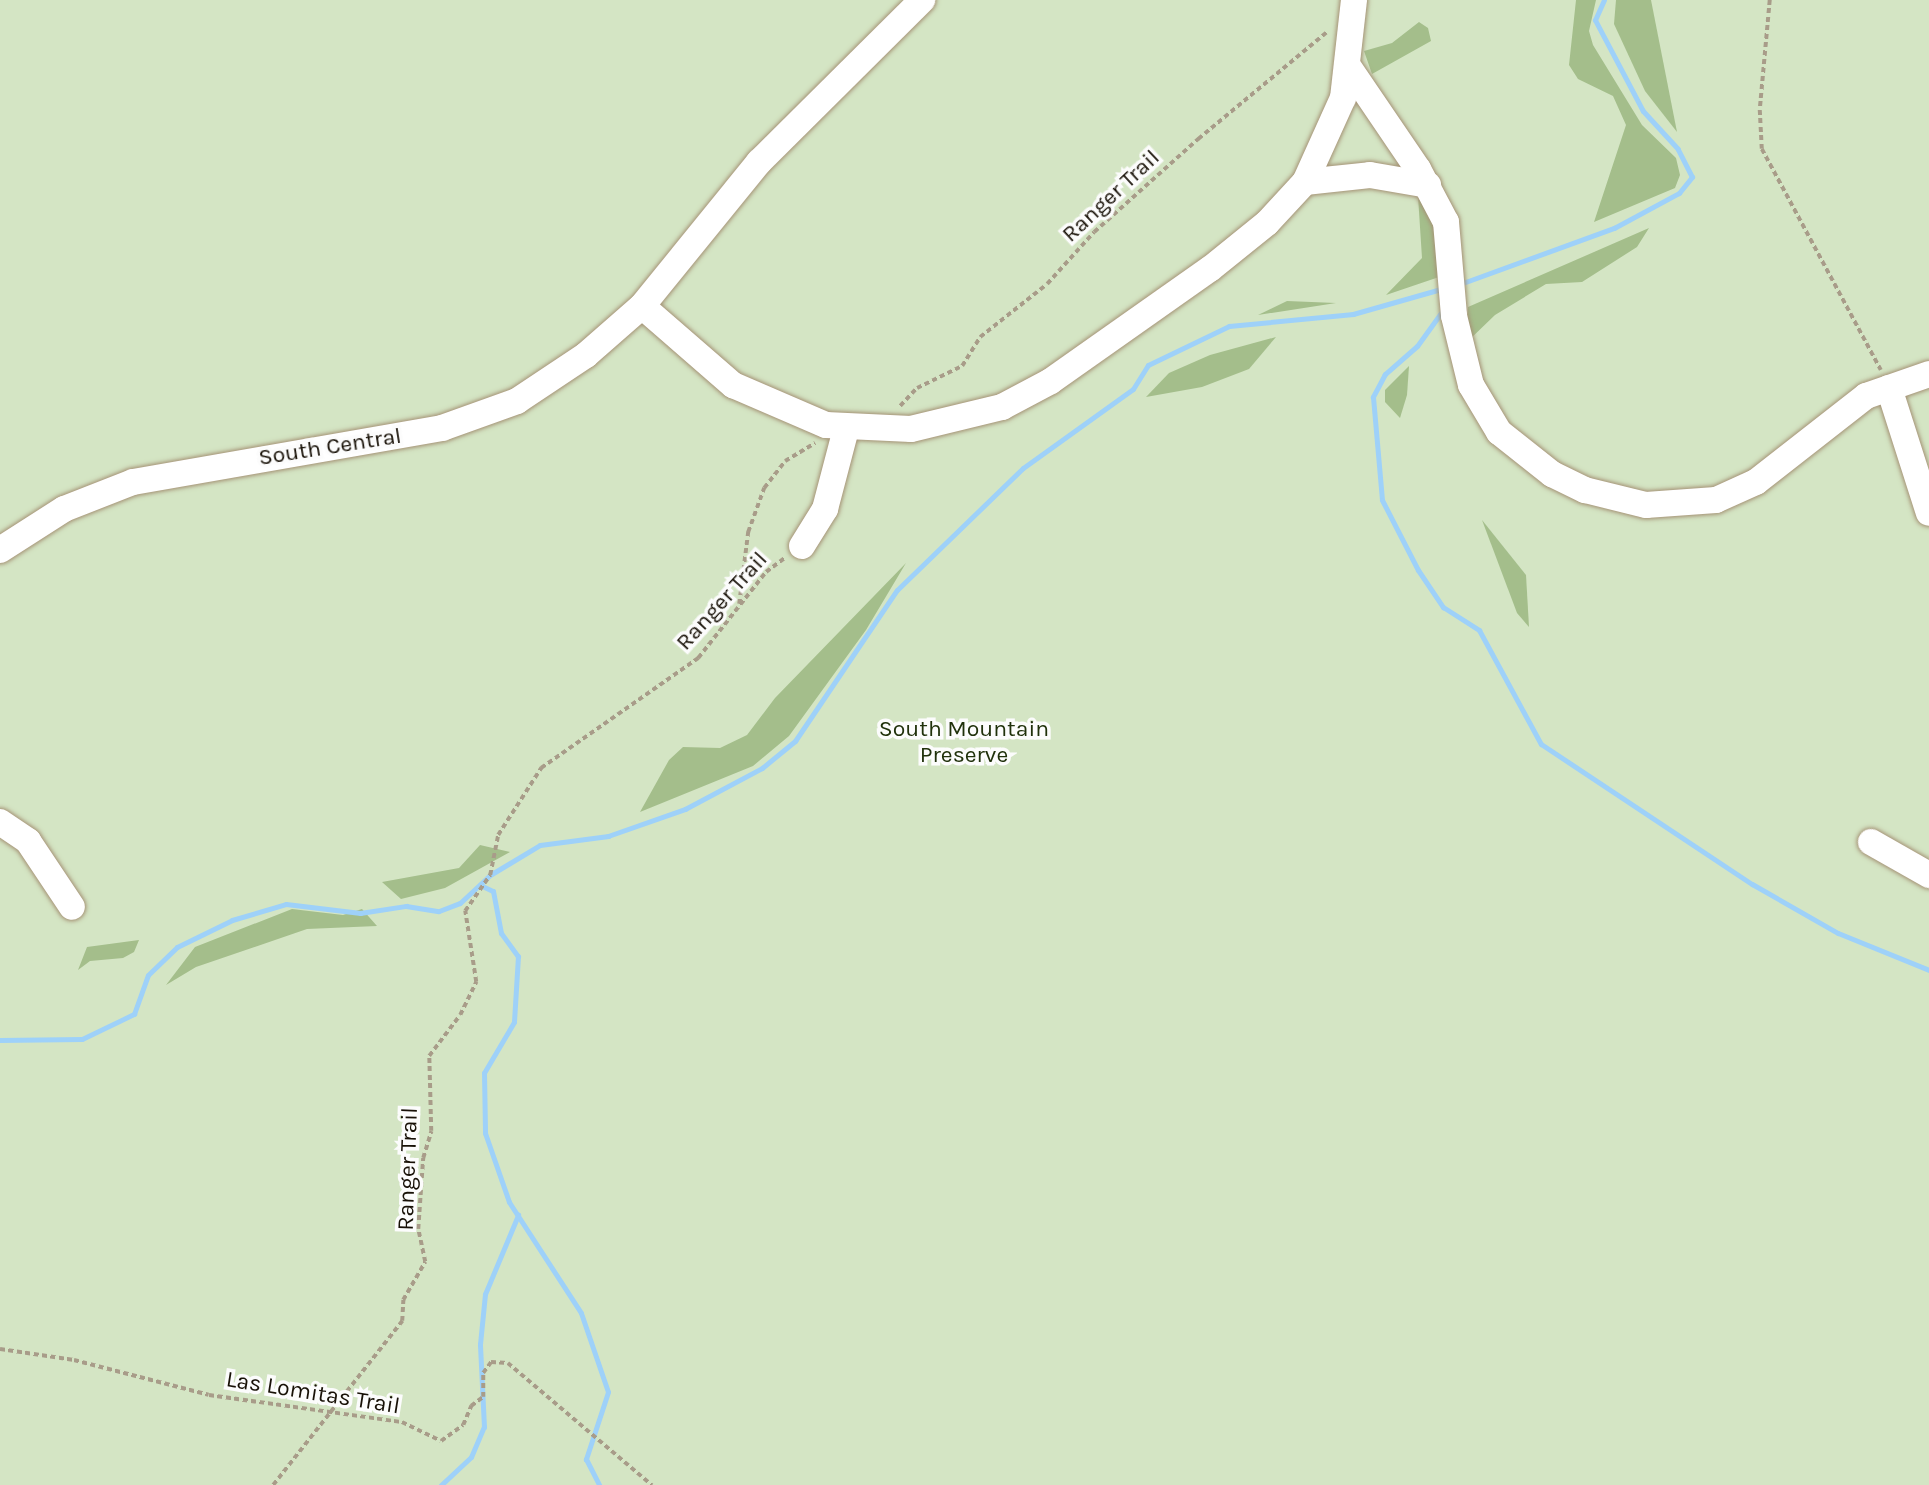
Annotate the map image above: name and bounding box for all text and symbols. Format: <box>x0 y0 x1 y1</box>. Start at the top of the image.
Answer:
street label: Ranger Trail <box>1056 144 1166 248</box>
street label: South Central <box>257 422 403 472</box>
street label: Ranger Trail <box>670 546 774 656</box>
park label: South Mountain Preserve <box>879 715 1049 769</box>
street label: Ranger Trail <box>392 1107 424 1231</box>
street label: Las Lomitas Trail <box>224 1366 402 1420</box>

